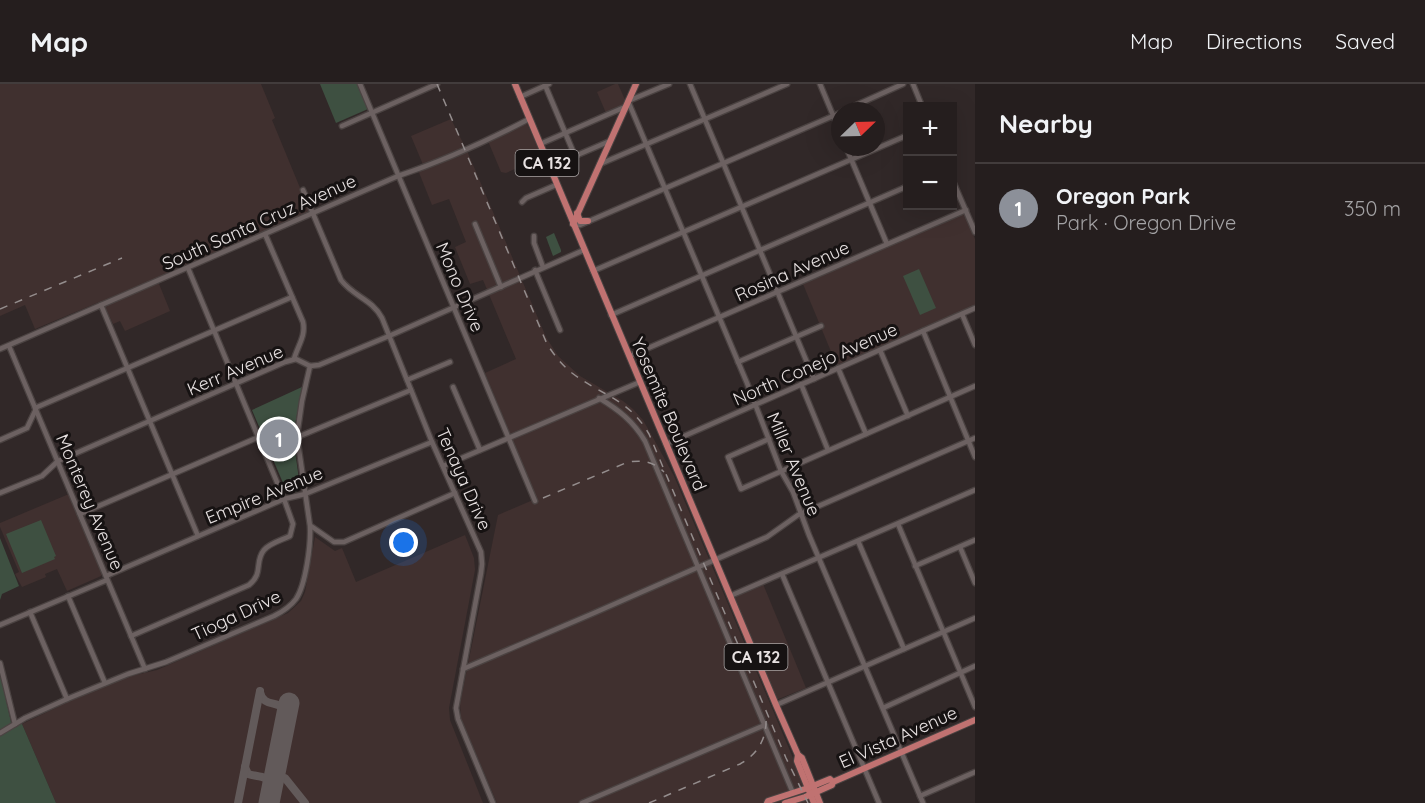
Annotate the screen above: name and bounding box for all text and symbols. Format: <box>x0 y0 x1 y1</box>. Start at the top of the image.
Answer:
text: Map <box>30 24 88 59</box>
text: Map <box>1130 28 1173 54</box>
text: Directions <box>1206 28 1302 54</box>
text: Saved <box>1335 28 1395 54</box>
north arrow <box>831 102 885 156</box>
map controls <box>903 102 957 210</box>
button: + <box>903 102 957 156</box>
text: Nearby <box>999 107 1093 140</box>
road number: CA 132 <box>516 150 578 176</box>
button: − <box>903 156 957 210</box>
street label: South Santa Cruz Avenue <box>158 169 360 275</box>
text: Oregon Park <box>1056 182 1190 210</box>
text: 1 <box>1015 196 1022 221</box>
text: 350 m <box>1344 196 1401 221</box>
text: Park · Oregon Drive <box>1056 210 1236 235</box>
street label: Rosina Avenue <box>731 235 853 307</box>
street label: Mono Drive <box>431 239 489 335</box>
street label: North Conejo Avenue <box>729 317 901 411</box>
street label: Yosemite Boulevard <box>626 334 712 494</box>
street label: Kerr Avenue <box>183 339 287 401</box>
street label: Miller Avenue <box>762 409 826 519</box>
pin: 1 <box>260 416 298 462</box>
street label: Tenaya Drive <box>431 424 497 534</box>
street label: Monterey Avenue <box>51 430 129 574</box>
street label: Empire Avenue <box>202 461 326 529</box>
your location <box>389 528 418 557</box>
street label: Tioga Drive <box>188 584 284 646</box>
road number: CA 132 <box>724 644 788 670</box>
street label: El Vista Avenue <box>835 701 961 773</box>

